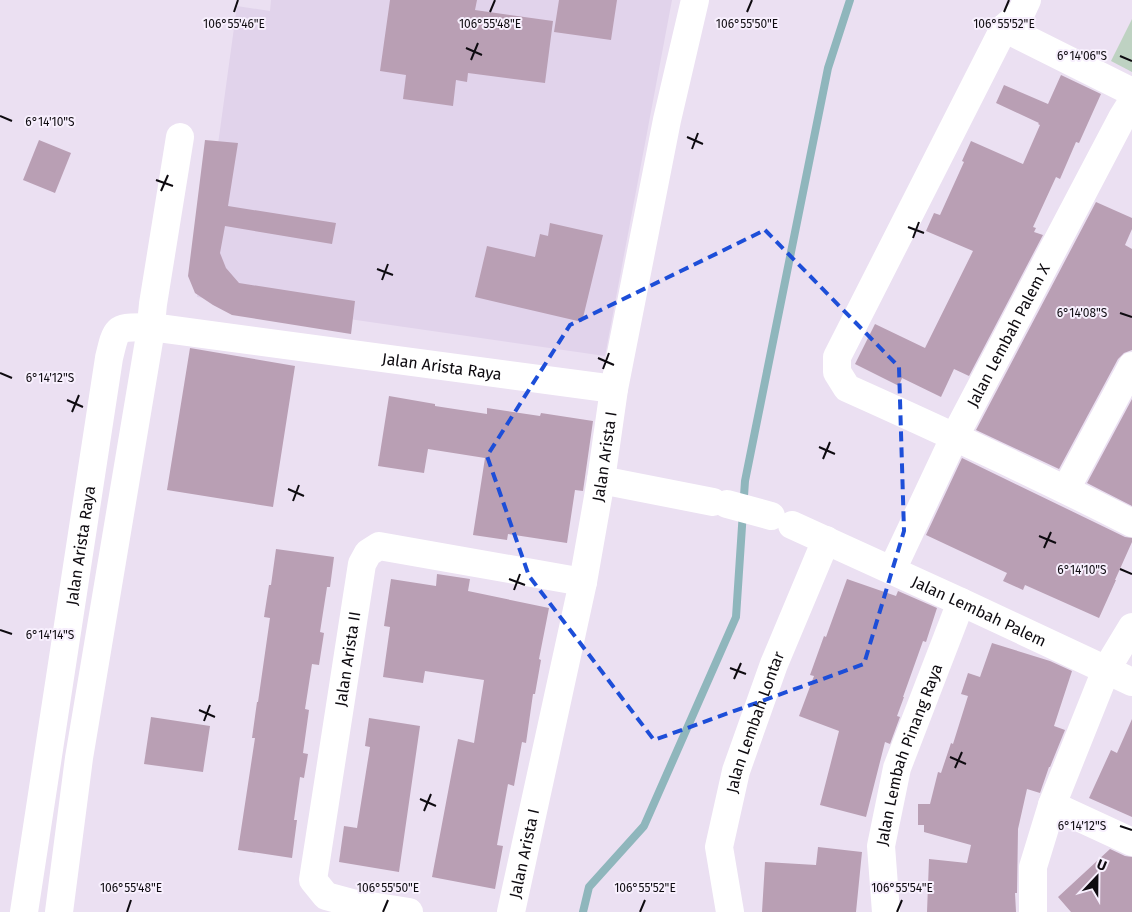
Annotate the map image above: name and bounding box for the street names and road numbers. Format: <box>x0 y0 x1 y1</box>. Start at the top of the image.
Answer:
street label: Jalan Lembah Palem X <box>963 260 1054 410</box>
street label: Jalan Arista Raya <box>381 349 503 383</box>
street label: Jalan Arista I <box>588 410 620 503</box>
street label: Jalan Arista Raya <box>62 484 99 606</box>
street label: Jalan Lembah Palem <box>909 571 1050 650</box>
street label: Jalan Arista II <box>331 610 364 708</box>
street label: Jalan Lembah Lontar <box>722 647 788 795</box>
street label: Jalan Lembah Pinang Raya <box>872 661 946 847</box>
street label: Jalan Arista I <box>505 807 543 900</box>

